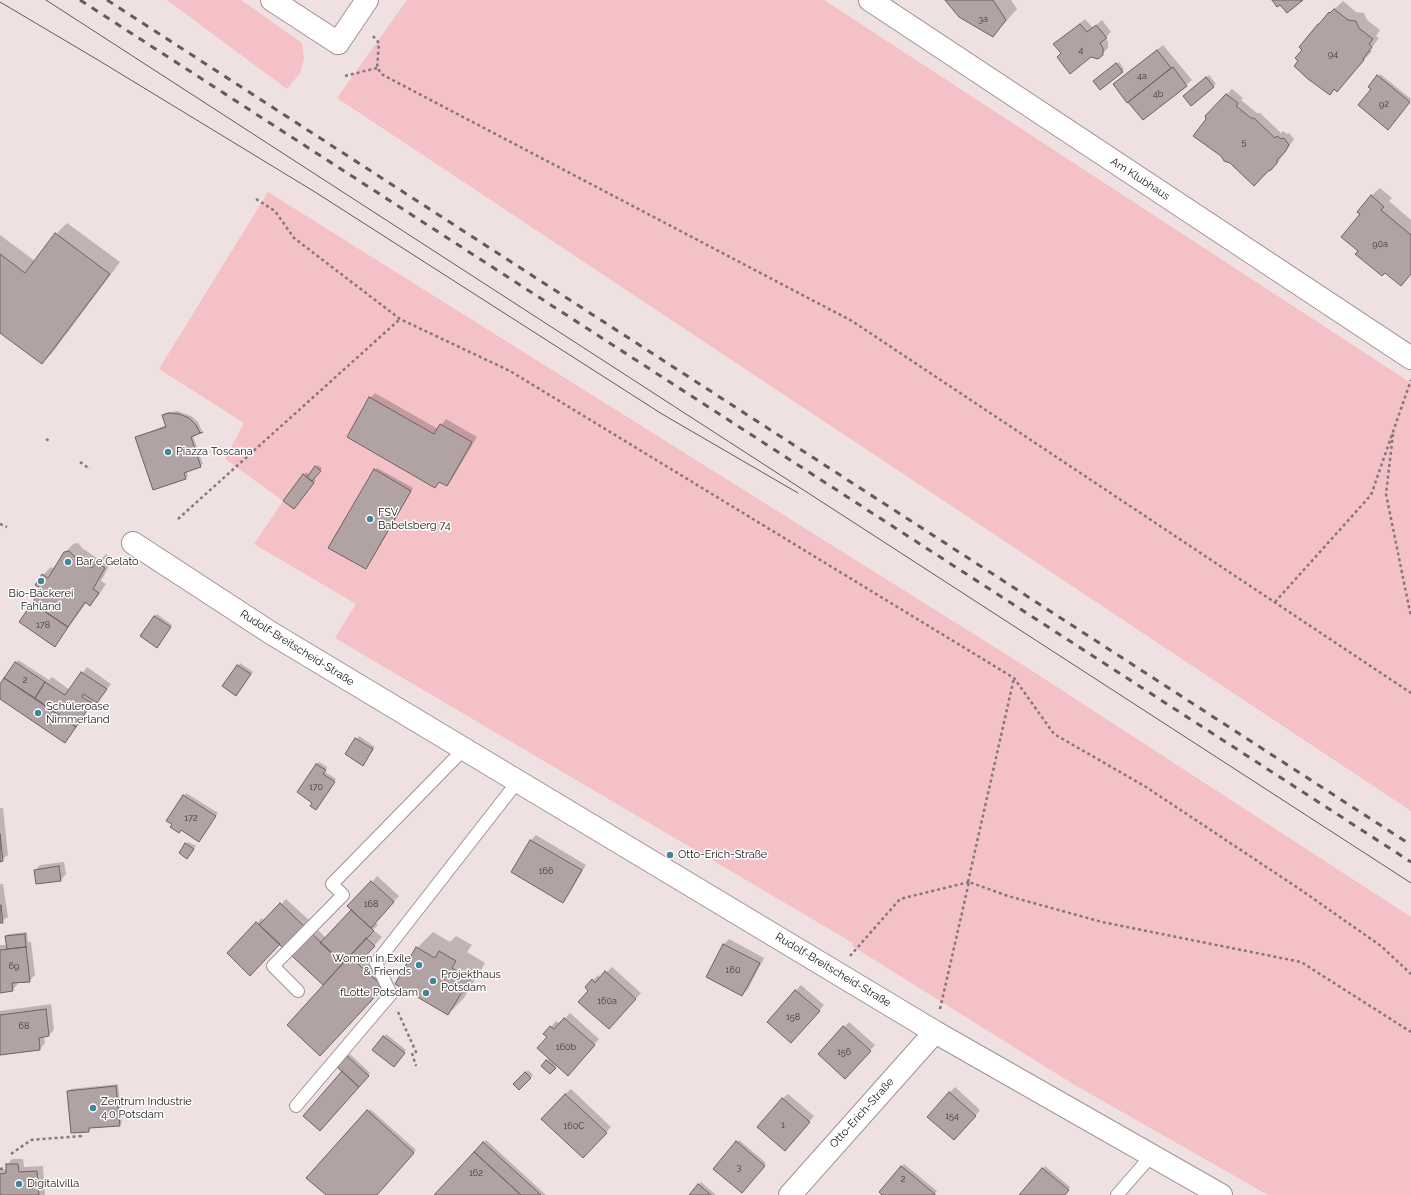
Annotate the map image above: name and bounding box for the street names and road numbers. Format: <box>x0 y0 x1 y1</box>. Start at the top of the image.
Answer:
street label: Am Klubhaus <box>1108 155 1172 203</box>
street label: Rudolf-Breitscheid-Straße <box>237 607 357 689</box>
street label: Rudolf-Breitscheid-Straße <box>773 930 893 1010</box>
street label: Otto-Erich-Straße <box>827 1075 897 1151</box>

